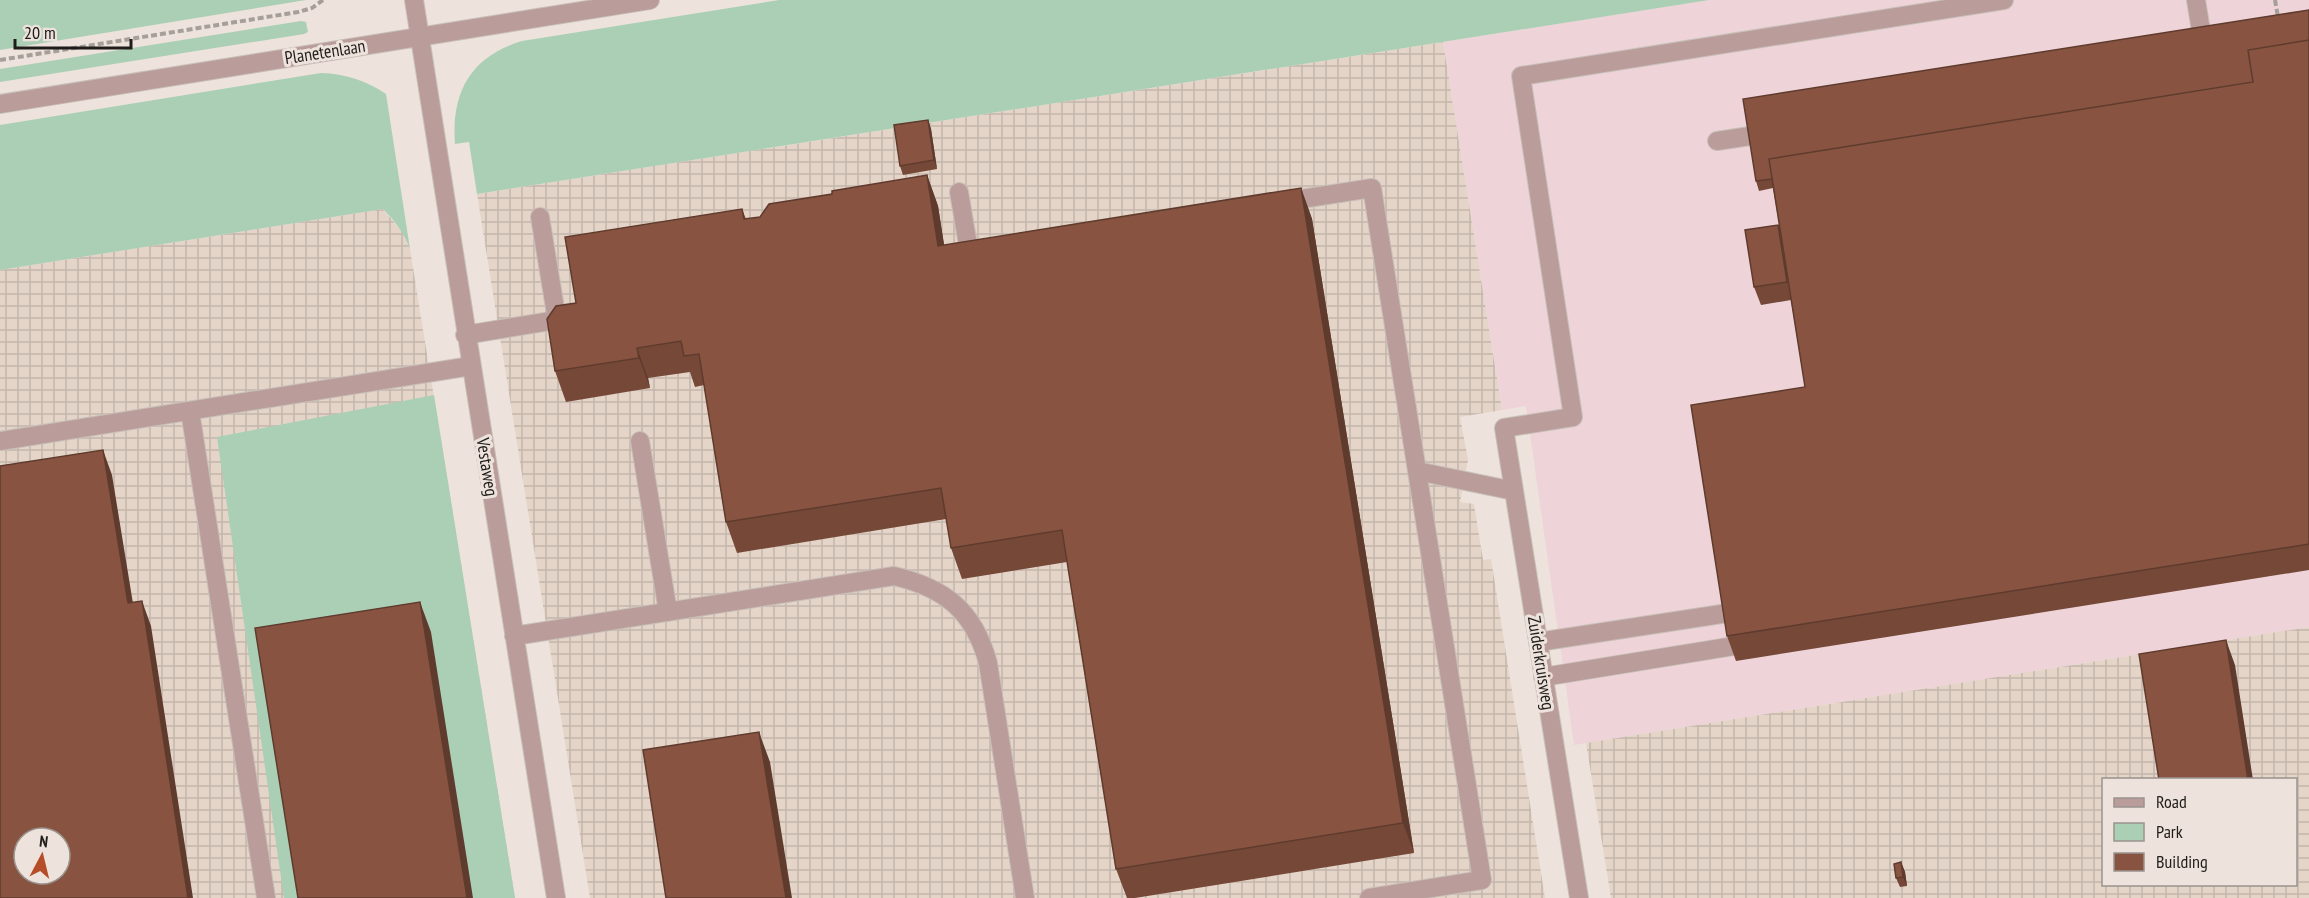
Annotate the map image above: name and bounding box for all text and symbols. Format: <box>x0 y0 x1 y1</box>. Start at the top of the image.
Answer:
scale bar <box>15 12 130 50</box>
text: 20 m <box>24 21 56 44</box>
street label: Planetenlaan <box>283 34 367 69</box>
street label: Vestaweg <box>471 435 503 498</box>
street label: Zuiderkruisweg <box>1523 614 1560 712</box>
legend <box>2102 778 2297 886</box>
text: Road <box>2156 790 2187 813</box>
text: Park <box>2156 820 2183 843</box>
north arrow <box>12 826 72 886</box>
text: N <box>38 831 49 852</box>
text: Building <box>2156 850 2208 873</box>

